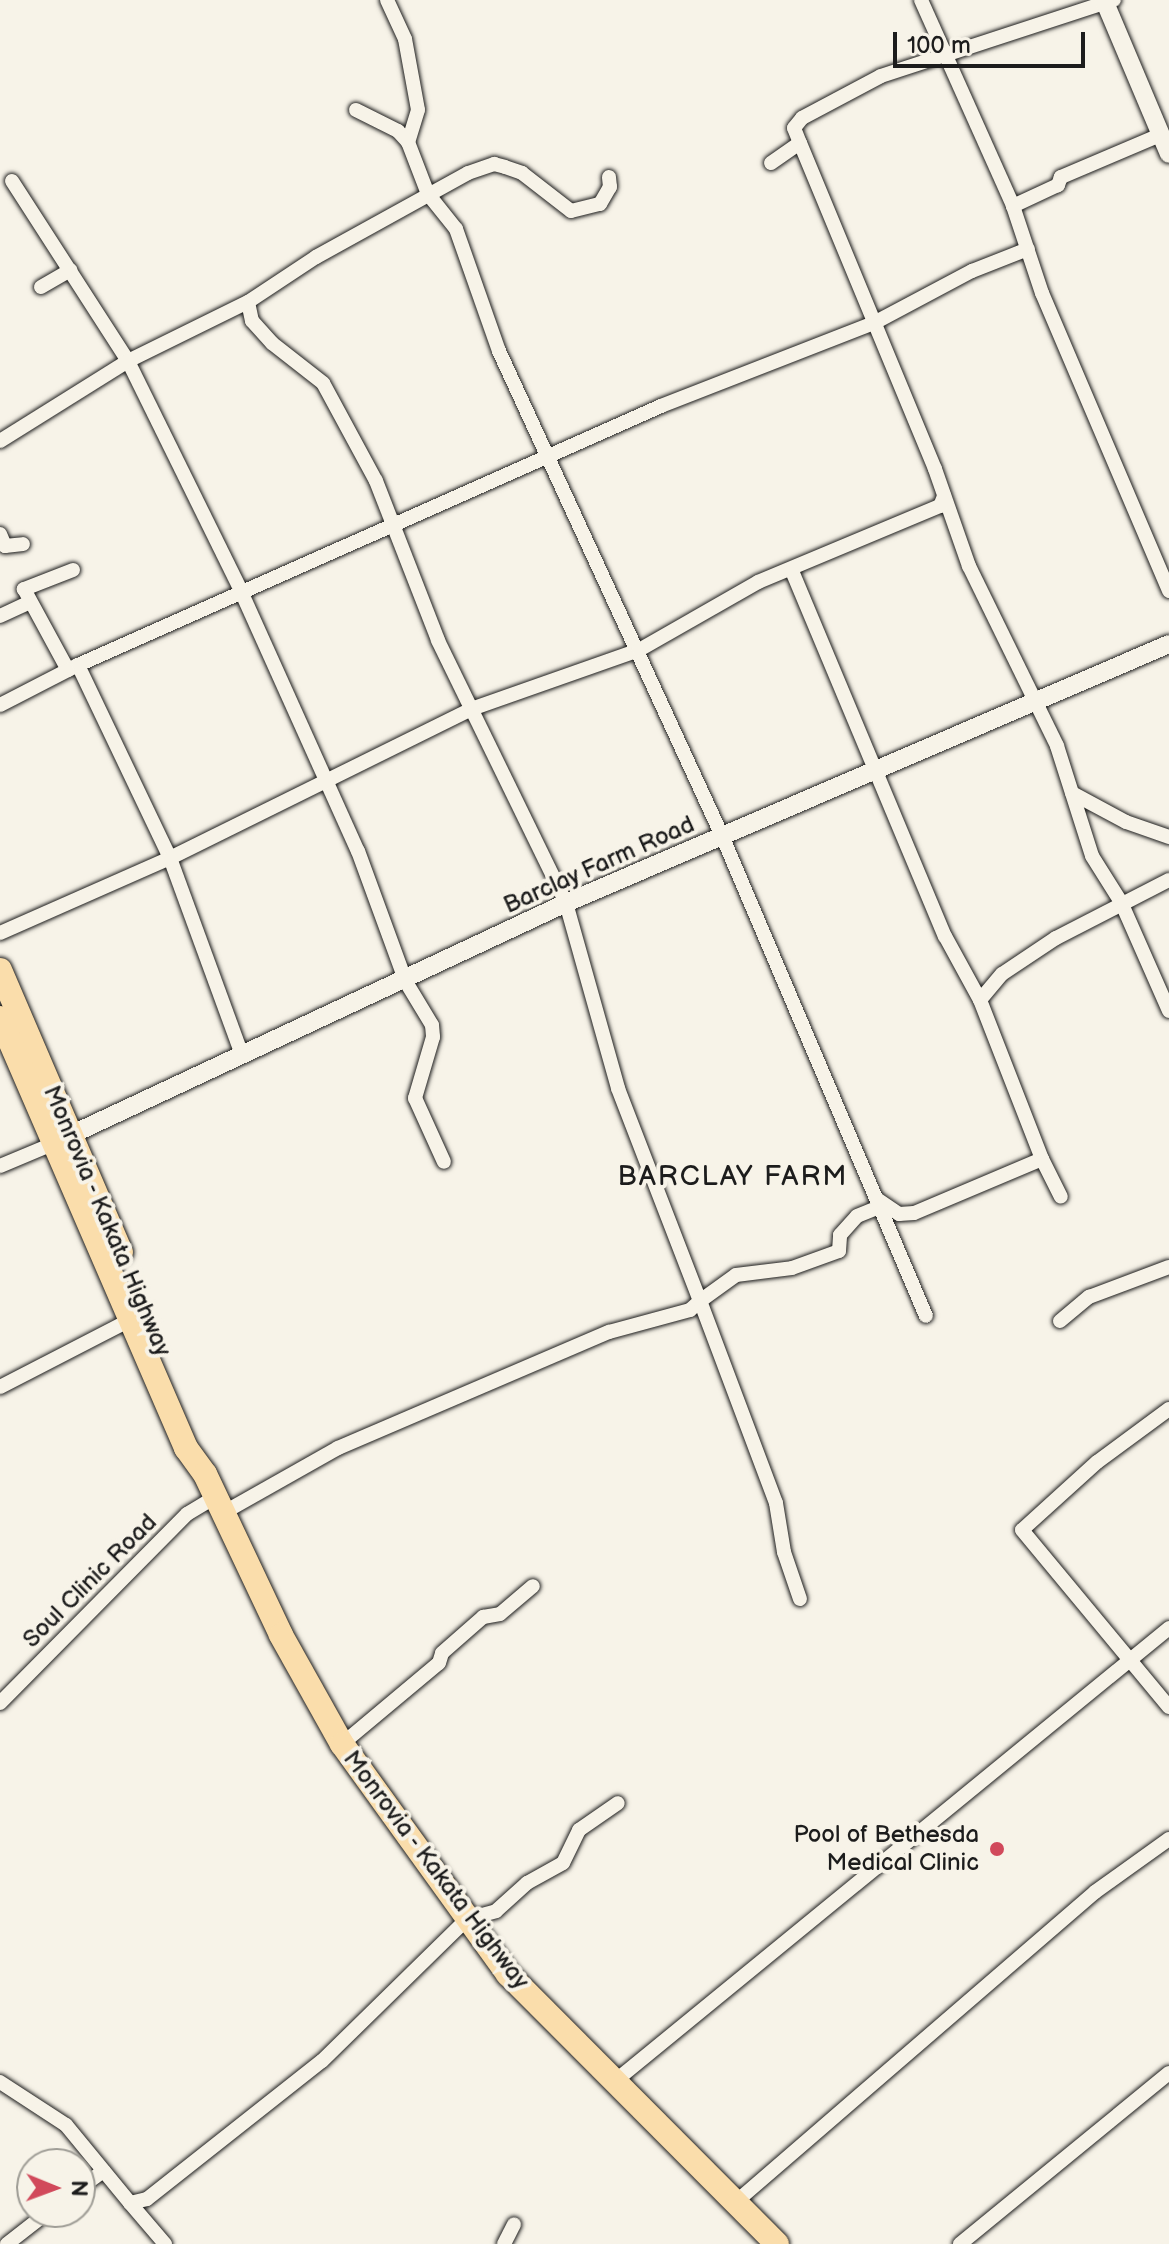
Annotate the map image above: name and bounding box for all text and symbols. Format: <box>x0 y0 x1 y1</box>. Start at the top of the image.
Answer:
scale bar <box>897 16 1089 66</box>
text: 100 m <box>907 31 971 60</box>
street label: Barclay Farm Road <box>498 810 700 920</box>
street label: Monrovia - Kakata Highway <box>37 1081 177 1361</box>
district label: BARCLAY FARM <box>617 1160 849 1194</box>
street label: Soul Clinic Road <box>17 1508 163 1654</box>
street label: Monrovia - Kakata Highway <box>336 1744 536 1996</box>
place label: Pool of Bethesda Medical Clinic <box>794 1821 979 1877</box>
marker: Pool of Bethesda Medical Clinic <box>986 1838 1008 1860</box>
north arrow <box>16 2148 96 2228</box>
text: N <box>65 2180 92 2197</box>

